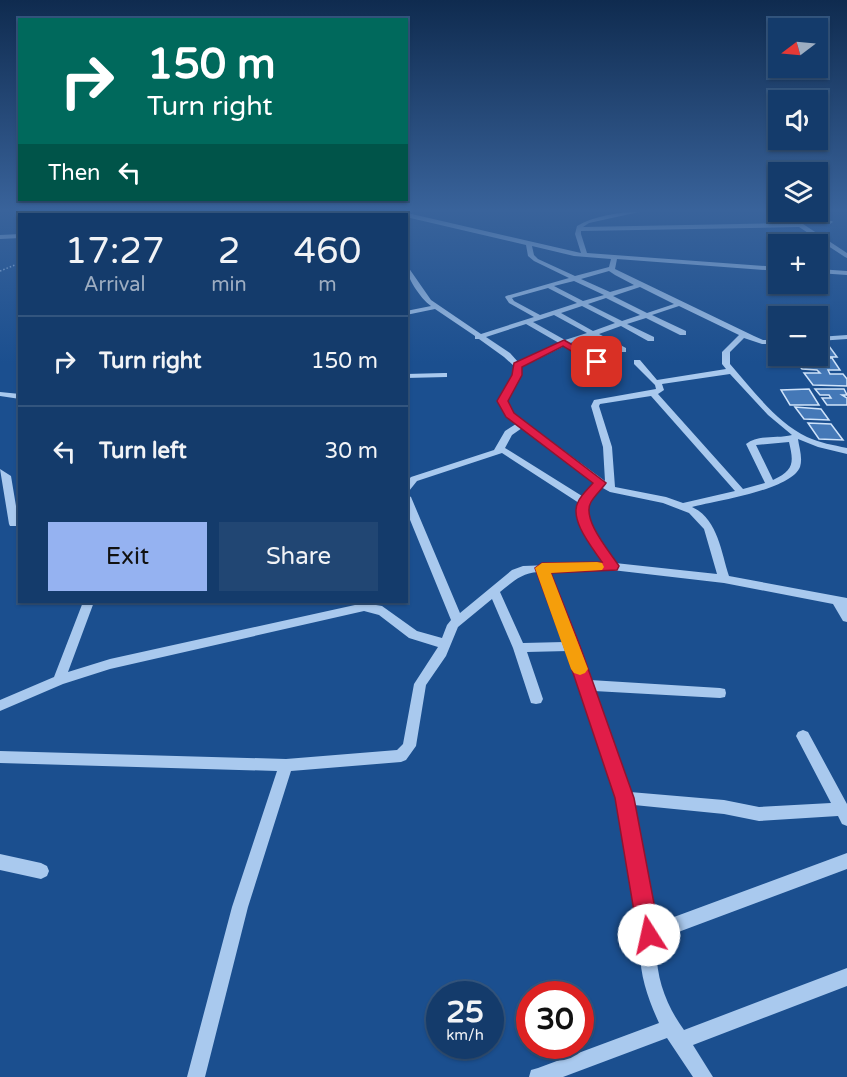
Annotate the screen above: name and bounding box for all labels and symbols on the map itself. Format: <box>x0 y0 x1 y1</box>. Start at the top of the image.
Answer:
north arrow <box>768 18 828 78</box>
pin <box>571 336 622 387</box>
position arrow <box>617 903 681 967</box>
speed limit sign: 30 <box>516 981 594 1059</box>

